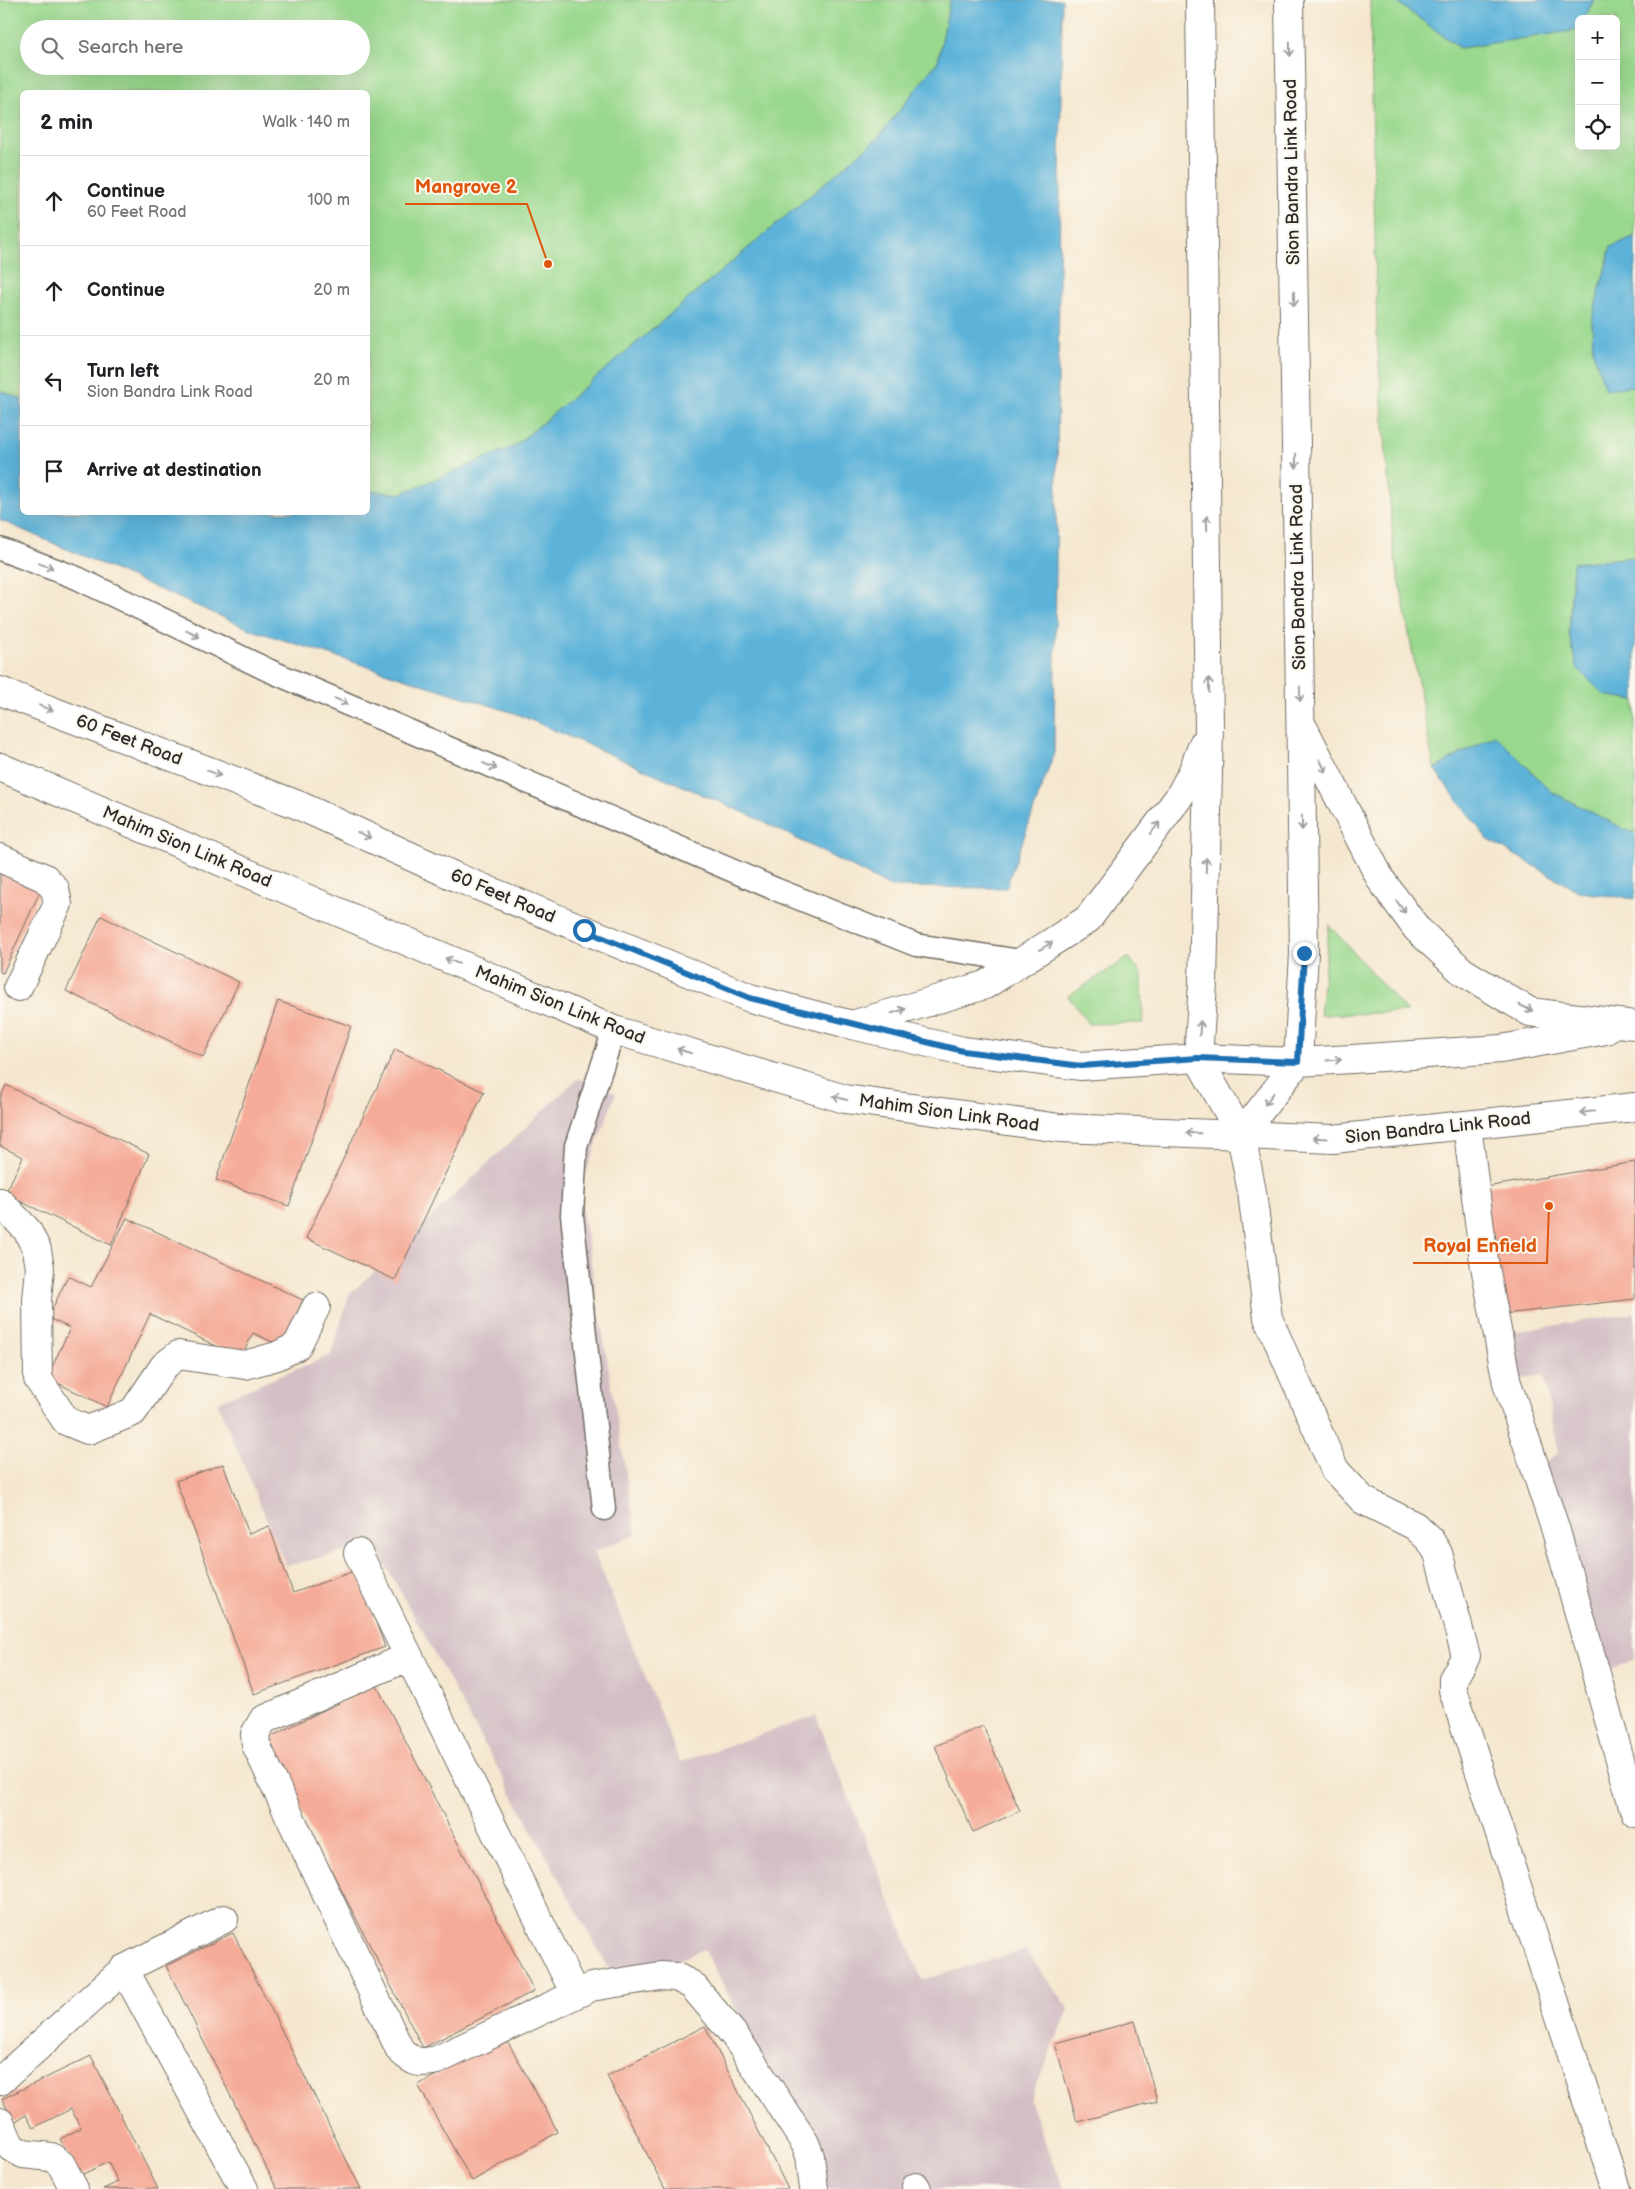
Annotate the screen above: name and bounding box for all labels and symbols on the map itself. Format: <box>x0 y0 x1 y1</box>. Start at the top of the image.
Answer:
one-way arrow <box>1285 40 1295 56</box>
street label: Sion Bandra Link Road <box>1280 79 1304 265</box>
callout: Mangrove 2 <box>405 170 527 204</box>
text: Mangrove 2 <box>415 176 518 199</box>
one-way arrow <box>1289 290 1299 306</box>
one-way arrow <box>1291 452 1301 469</box>
street label: Sion Bandra Link Road <box>1286 484 1310 670</box>
one-way arrow <box>1202 515 1212 532</box>
one-way arrow <box>37 562 53 571</box>
one-way arrow <box>185 629 200 639</box>
one-way arrow <box>1204 678 1213 694</box>
one-way arrow <box>1295 685 1305 701</box>
one-way arrow <box>333 697 348 707</box>
one-way arrow <box>38 705 53 714</box>
street label: 60 Feet Road <box>73 710 185 770</box>
one-way arrow <box>1318 758 1328 773</box>
one-way arrow <box>482 761 497 771</box>
one-way arrow <box>206 769 221 778</box>
street label: Mahim Sion Link Road <box>99 802 275 892</box>
one-way arrow <box>1297 815 1307 831</box>
one-way arrow <box>1150 822 1160 836</box>
one-way arrow <box>356 830 371 840</box>
one-way arrow <box>1201 858 1211 874</box>
street label: 60 Feet Road <box>447 864 559 928</box>
one-way arrow <box>1396 900 1406 914</box>
route start <box>573 919 596 942</box>
one-way arrow <box>1039 940 1053 951</box>
route end <box>1293 942 1316 965</box>
one-way arrow <box>445 955 460 965</box>
street label: Mahim Sion Link Road <box>472 961 648 1049</box>
one-way arrow <box>1518 1004 1533 1014</box>
one-way arrow <box>890 1006 906 1015</box>
one-way arrow <box>1195 1020 1204 1036</box>
one-way arrow <box>677 1046 693 1056</box>
one-way arrow <box>1325 1055 1341 1065</box>
street label: Mahim Sion Link Road <box>858 1090 1040 1136</box>
one-way arrow <box>832 1092 848 1102</box>
one-way arrow <box>1264 1092 1275 1105</box>
one-way arrow <box>1579 1107 1595 1117</box>
street label: Sion Bandra Link Road <box>1344 1108 1532 1148</box>
one-way arrow <box>1185 1128 1201 1138</box>
one-way arrow <box>1313 1134 1329 1143</box>
callout: Royal Enfield <box>1413 1229 1547 1263</box>
text: Royal Enfield <box>1423 1235 1537 1258</box>

